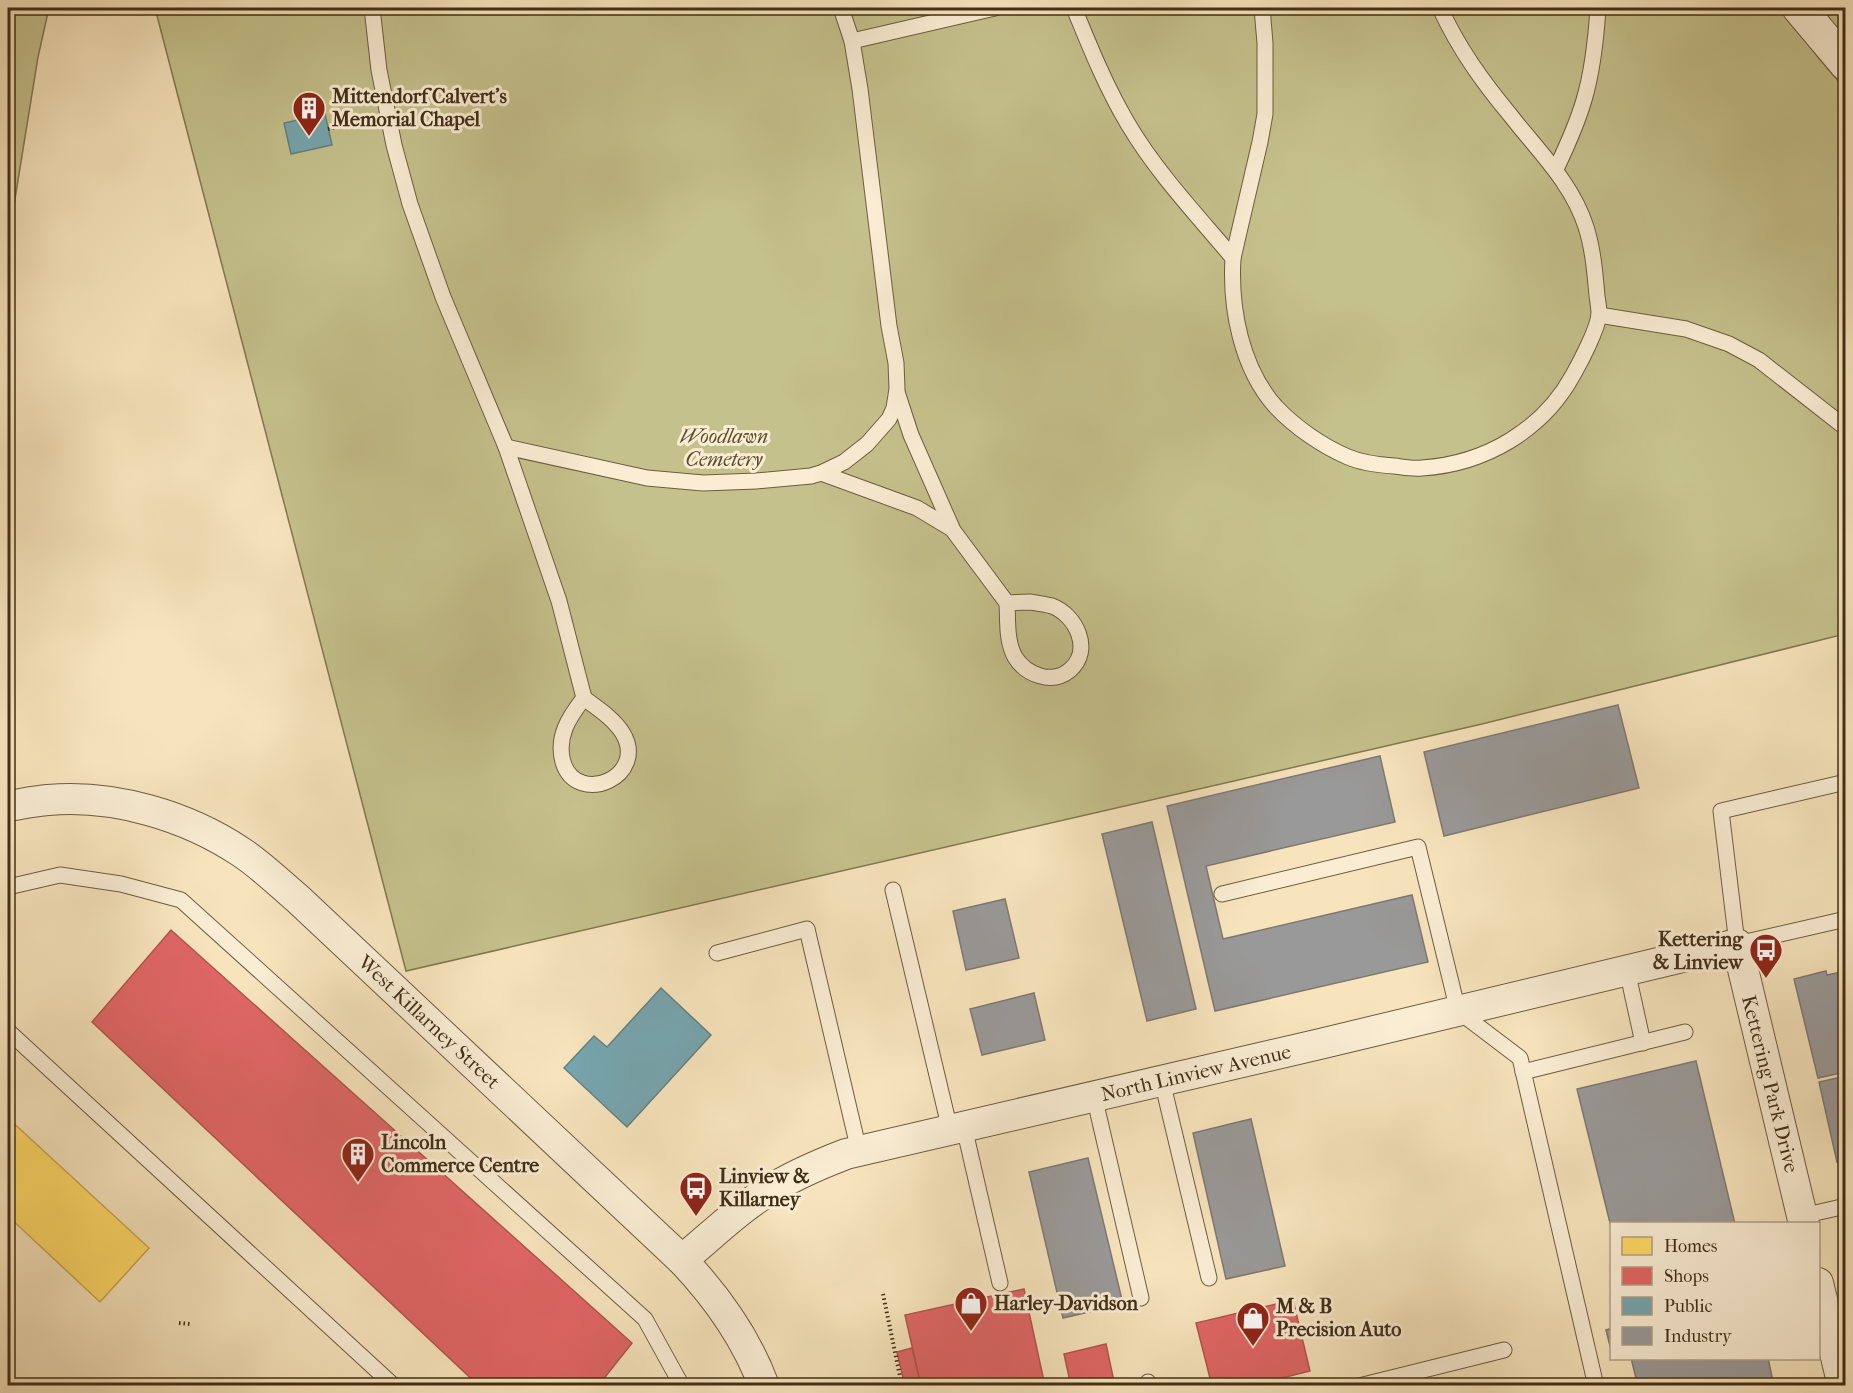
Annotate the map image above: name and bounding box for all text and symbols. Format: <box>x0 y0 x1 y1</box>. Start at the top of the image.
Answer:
place label: Mittendorf Calvert's Memorial Chapel <box>331 85 507 131</box>
building icon: Mittendorf Calvert's Memorial Chapel <box>291 90 327 137</box>
park label: Woodlawn Cemetery <box>680 425 768 471</box>
place label: Kettering & Linview <box>1653 928 1744 974</box>
bus stop icon: Kettering & Linview <box>1748 932 1784 979</box>
street label: West Killarney Street <box>353 950 505 1094</box>
street label: Kettering Park Drive <box>1737 993 1803 1175</box>
street label: North Linview Avenue <box>1099 1040 1293 1106</box>
place label: Lincoln Commerce Centre <box>381 1131 539 1177</box>
building icon: Lincoln Commerce Centre <box>340 1136 376 1183</box>
place label: Linview & Killarney <box>719 1165 810 1211</box>
bus stop icon: Linview & Killarney <box>678 1170 714 1217</box>
legend <box>1610 1222 1820 1360</box>
text: Homes <box>1664 1236 1718 1257</box>
text: Shops <box>1664 1266 1709 1287</box>
shop icon: Harley-Davidson <box>953 1285 989 1332</box>
place label: Harley-Davidson <box>994 1292 1138 1315</box>
place label: M & B Precision Auto <box>1275 1295 1401 1341</box>
text: Public <box>1664 1296 1712 1317</box>
shop icon: M & B Precision Auto <box>1235 1300 1271 1347</box>
text: Industry <box>1664 1326 1733 1347</box>

